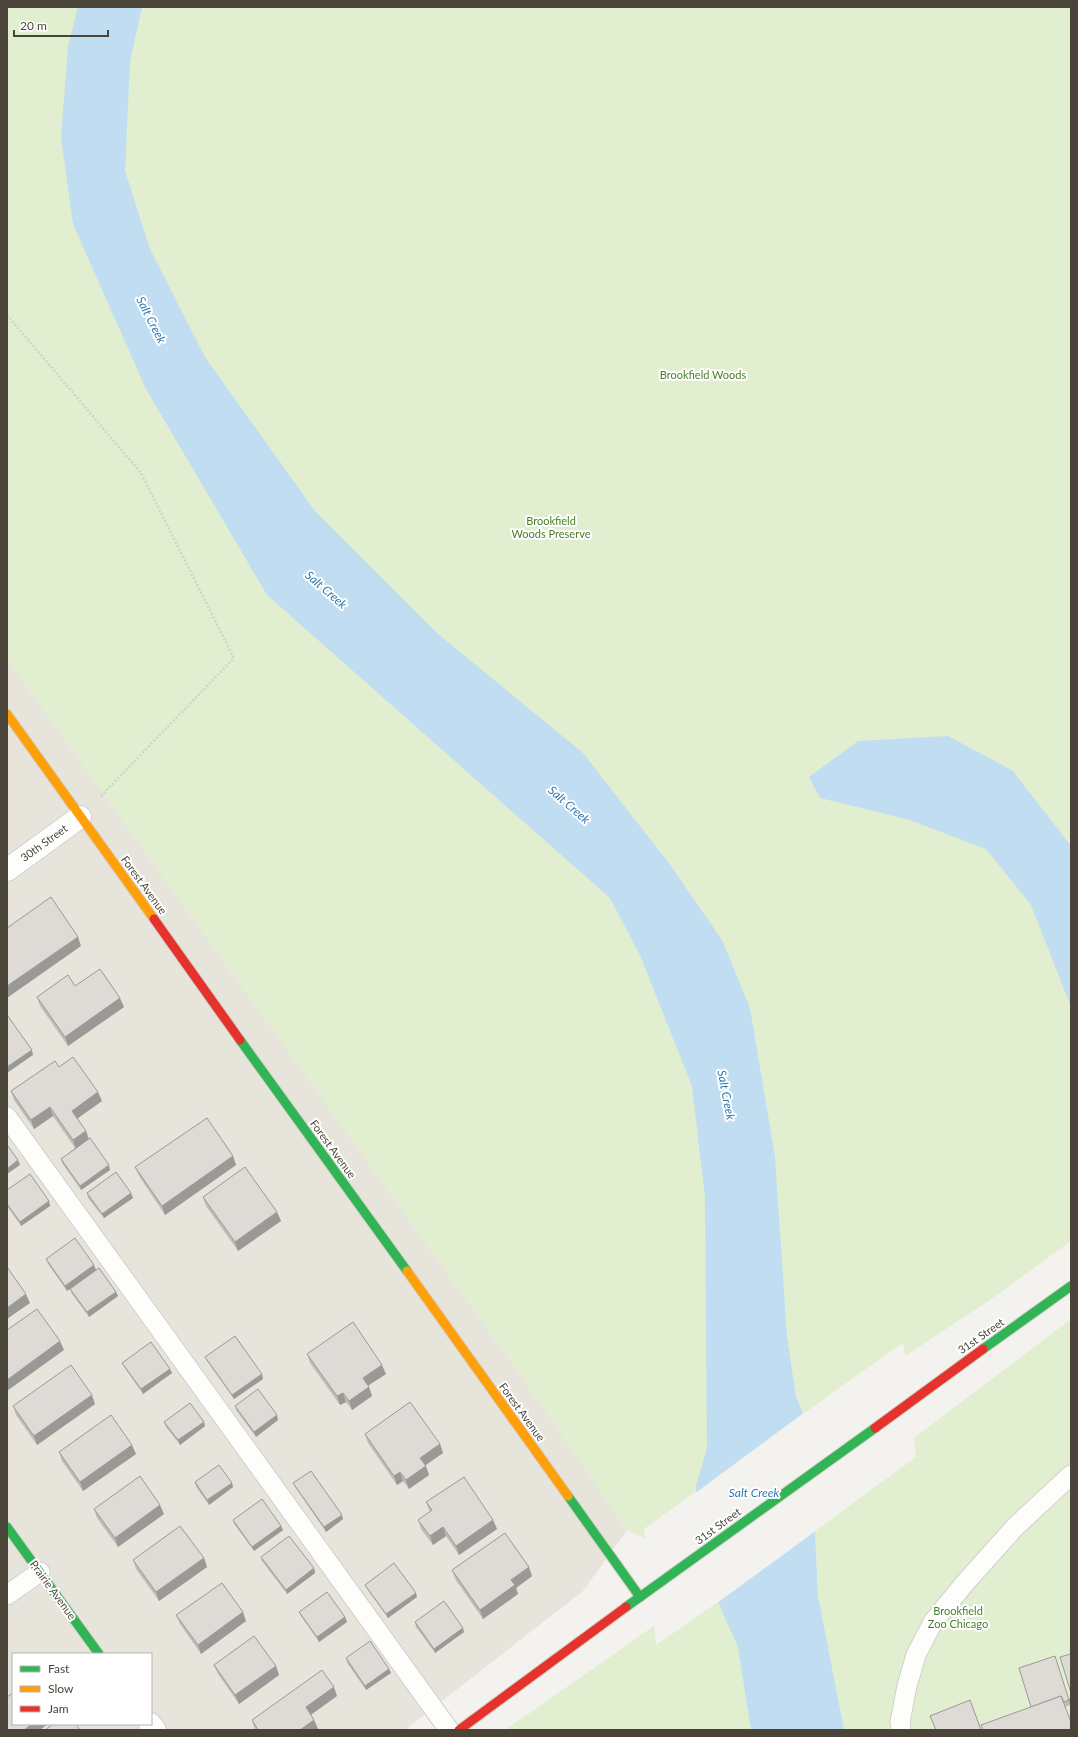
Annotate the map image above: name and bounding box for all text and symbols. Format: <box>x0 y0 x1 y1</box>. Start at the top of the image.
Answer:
scale bar <box>14 12 108 38</box>
text: 20 m <box>20 18 47 33</box>
water label: Salt Creek <box>133 294 170 346</box>
park label: Brookfield Woods <box>660 368 746 381</box>
park label: Brookfield Woods Preserve <box>512 514 591 540</box>
water label: Salt Creek <box>302 567 351 612</box>
water label: Salt Creek <box>545 782 594 827</box>
street label: 30th Street <box>18 821 70 864</box>
street label: Forest Avenue <box>119 853 170 917</box>
water label: Salt Creek <box>714 1069 739 1121</box>
street label: Forest Avenue <box>308 1117 359 1181</box>
street label: 31st Street <box>955 1315 1006 1356</box>
street label: Forest Avenue <box>497 1380 548 1444</box>
water label: Salt Creek <box>729 1485 780 1500</box>
street label: 31st Street <box>692 1505 743 1547</box>
street label: Prairie Avenue <box>28 1558 79 1622</box>
park label: Brookfield Zoo Chicago <box>928 1604 988 1630</box>
legend <box>12 1653 152 1725</box>
text: Fast <box>48 1661 70 1676</box>
text: Slow <box>48 1681 74 1696</box>
text: Jam <box>48 1701 69 1716</box>

